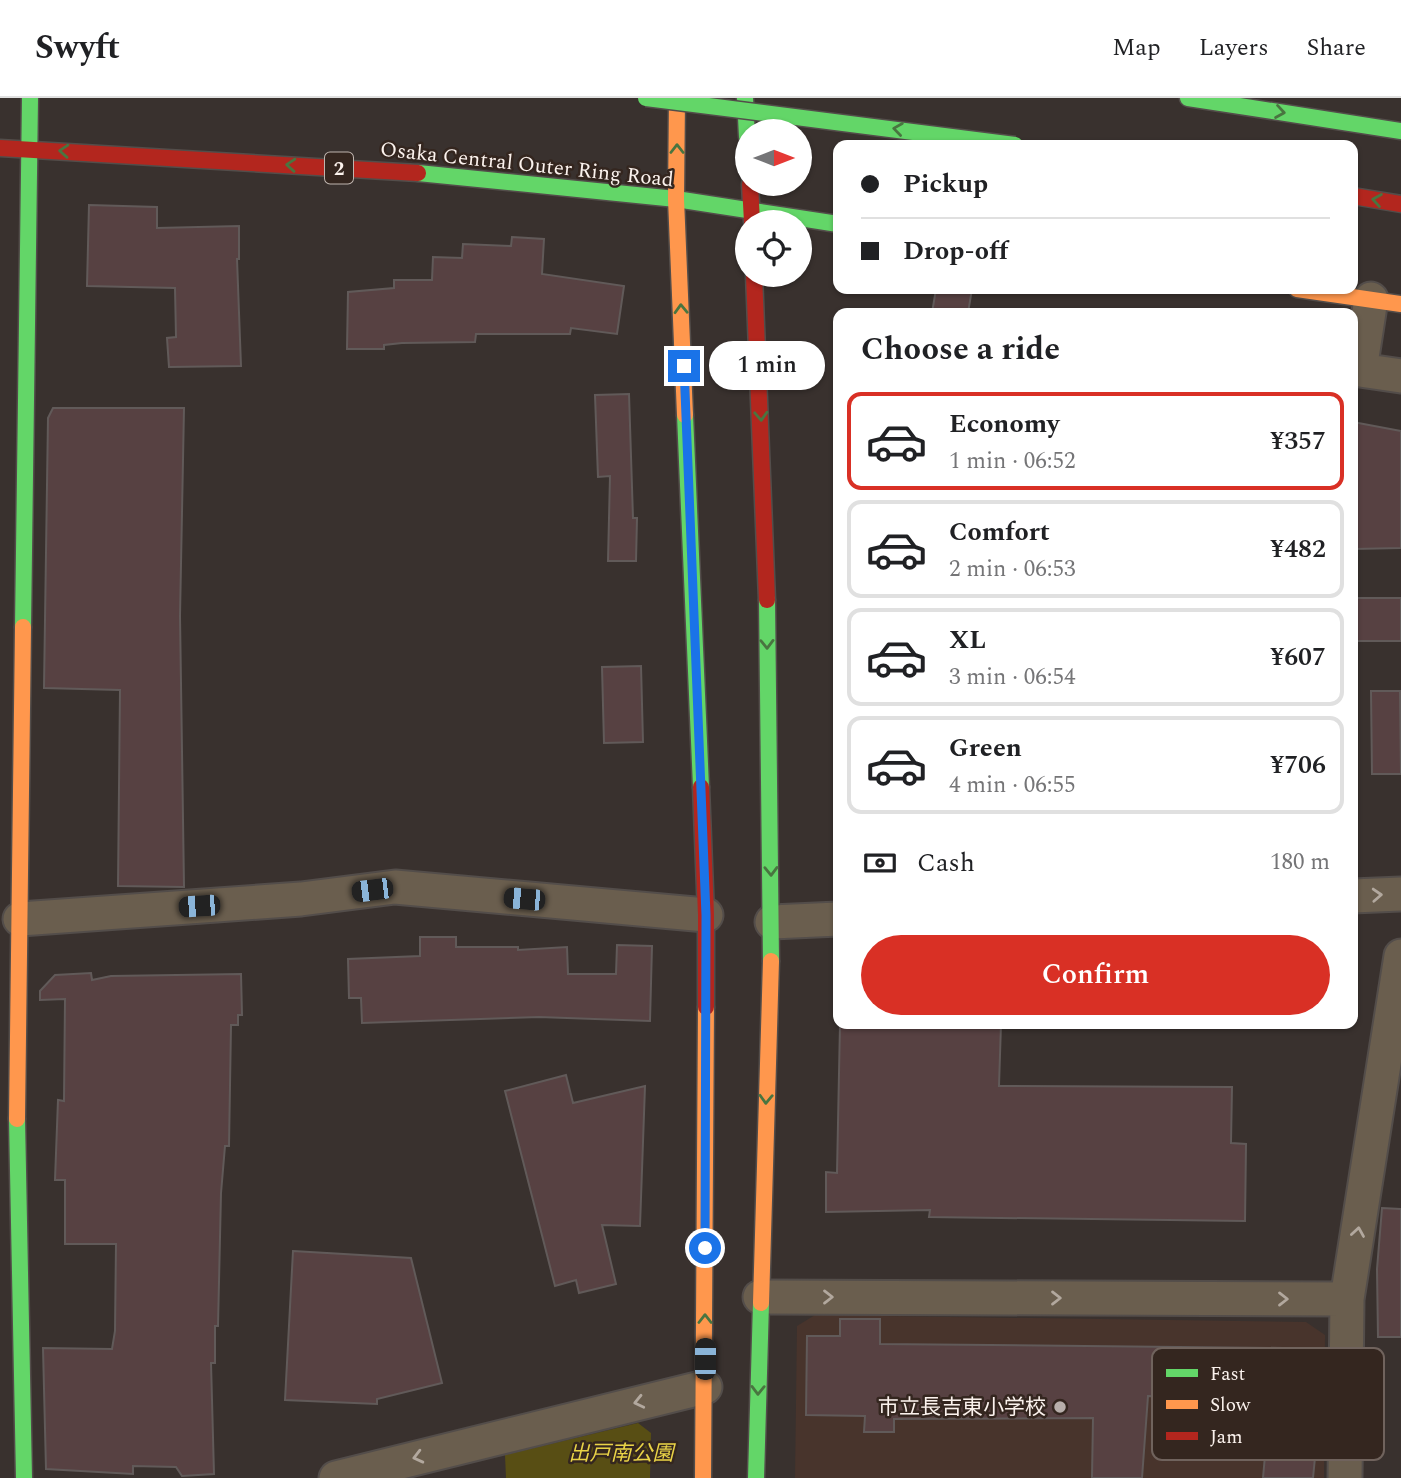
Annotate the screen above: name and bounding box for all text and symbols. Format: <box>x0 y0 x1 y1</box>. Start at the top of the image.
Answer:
text: Swyft <box>35 23 120 73</box>
text: Map <box>1112 30 1161 66</box>
text: Layers <box>1199 30 1269 66</box>
text: Share <box>1307 30 1366 66</box>
one-way arrow <box>1274 104 1285 119</box>
north arrow <box>735 119 812 196</box>
map controls <box>735 119 812 287</box>
one-way arrow <box>893 122 904 137</box>
street label: Osaka Central Outer Ring Road <box>378 134 675 196</box>
one-way arrow <box>669 143 685 153</box>
one-way arrow <box>58 144 69 159</box>
road number: 2 <box>325 152 353 184</box>
one-way arrow <box>285 158 296 173</box>
text: Pickup <box>903 164 988 204</box>
one-way arrow <box>1371 193 1383 208</box>
button: locate <box>735 210 812 287</box>
text: Drop-off <box>903 231 1008 271</box>
one-way arrow <box>673 303 688 314</box>
text: Choose a ride <box>861 325 1060 374</box>
callout: 1 min <box>708 342 824 390</box>
text: 1 min <box>737 348 797 383</box>
route end <box>668 350 700 382</box>
text: Economy <box>949 404 1059 444</box>
icon: car <box>865 410 928 473</box>
one-way arrow <box>753 411 768 422</box>
text: ¥357 <box>1270 421 1326 461</box>
text: 1 min · 06:52 <box>949 444 1076 479</box>
text: Comfort <box>949 512 1050 552</box>
icon: car <box>865 518 928 581</box>
text: ¥482 <box>1270 529 1326 569</box>
text: 2 min · 06:53 <box>949 552 1076 587</box>
text: XL <box>949 620 986 660</box>
icon: car <box>865 626 928 689</box>
text: ¥607 <box>1270 637 1326 677</box>
one-way arrow <box>760 638 775 649</box>
text: 3 min · 06:54 <box>949 660 1076 695</box>
text: Green <box>949 728 1022 768</box>
icon: car <box>865 734 928 797</box>
text: ¥706 <box>1270 745 1326 785</box>
text: 4 min · 06:55 <box>949 768 1076 803</box>
text: Cash <box>917 843 975 883</box>
icon: cash <box>861 844 899 882</box>
text: 180 m <box>1270 845 1330 880</box>
one-way arrow <box>763 866 779 877</box>
car <box>350 877 395 903</box>
car <box>503 887 546 911</box>
one-way arrow <box>1372 888 1383 903</box>
car <box>178 894 221 918</box>
button: Confirm <box>861 935 1330 1015</box>
one-way arrow <box>758 1094 774 1104</box>
one-way arrow <box>1350 1226 1365 1238</box>
route start <box>689 1232 721 1264</box>
one-way arrow <box>823 1289 834 1305</box>
one-way arrow <box>1051 1290 1061 1306</box>
one-way arrow <box>1278 1291 1289 1307</box>
one-way arrow <box>697 1313 713 1324</box>
car <box>695 1338 716 1380</box>
legend <box>1152 1348 1384 1460</box>
text: Fast <box>1210 1360 1246 1389</box>
one-way arrow <box>750 1384 765 1395</box>
text: Slow <box>1210 1391 1251 1420</box>
place label: 市立長吉東小学校 <box>878 1392 1046 1424</box>
one-way arrow <box>633 1394 645 1408</box>
marker: 市立長吉東小学校 <box>1052 1399 1068 1415</box>
text: Jam <box>1210 1423 1242 1452</box>
park label: 出戸南公園 <box>569 1438 676 1470</box>
one-way arrow <box>412 1449 424 1463</box>

